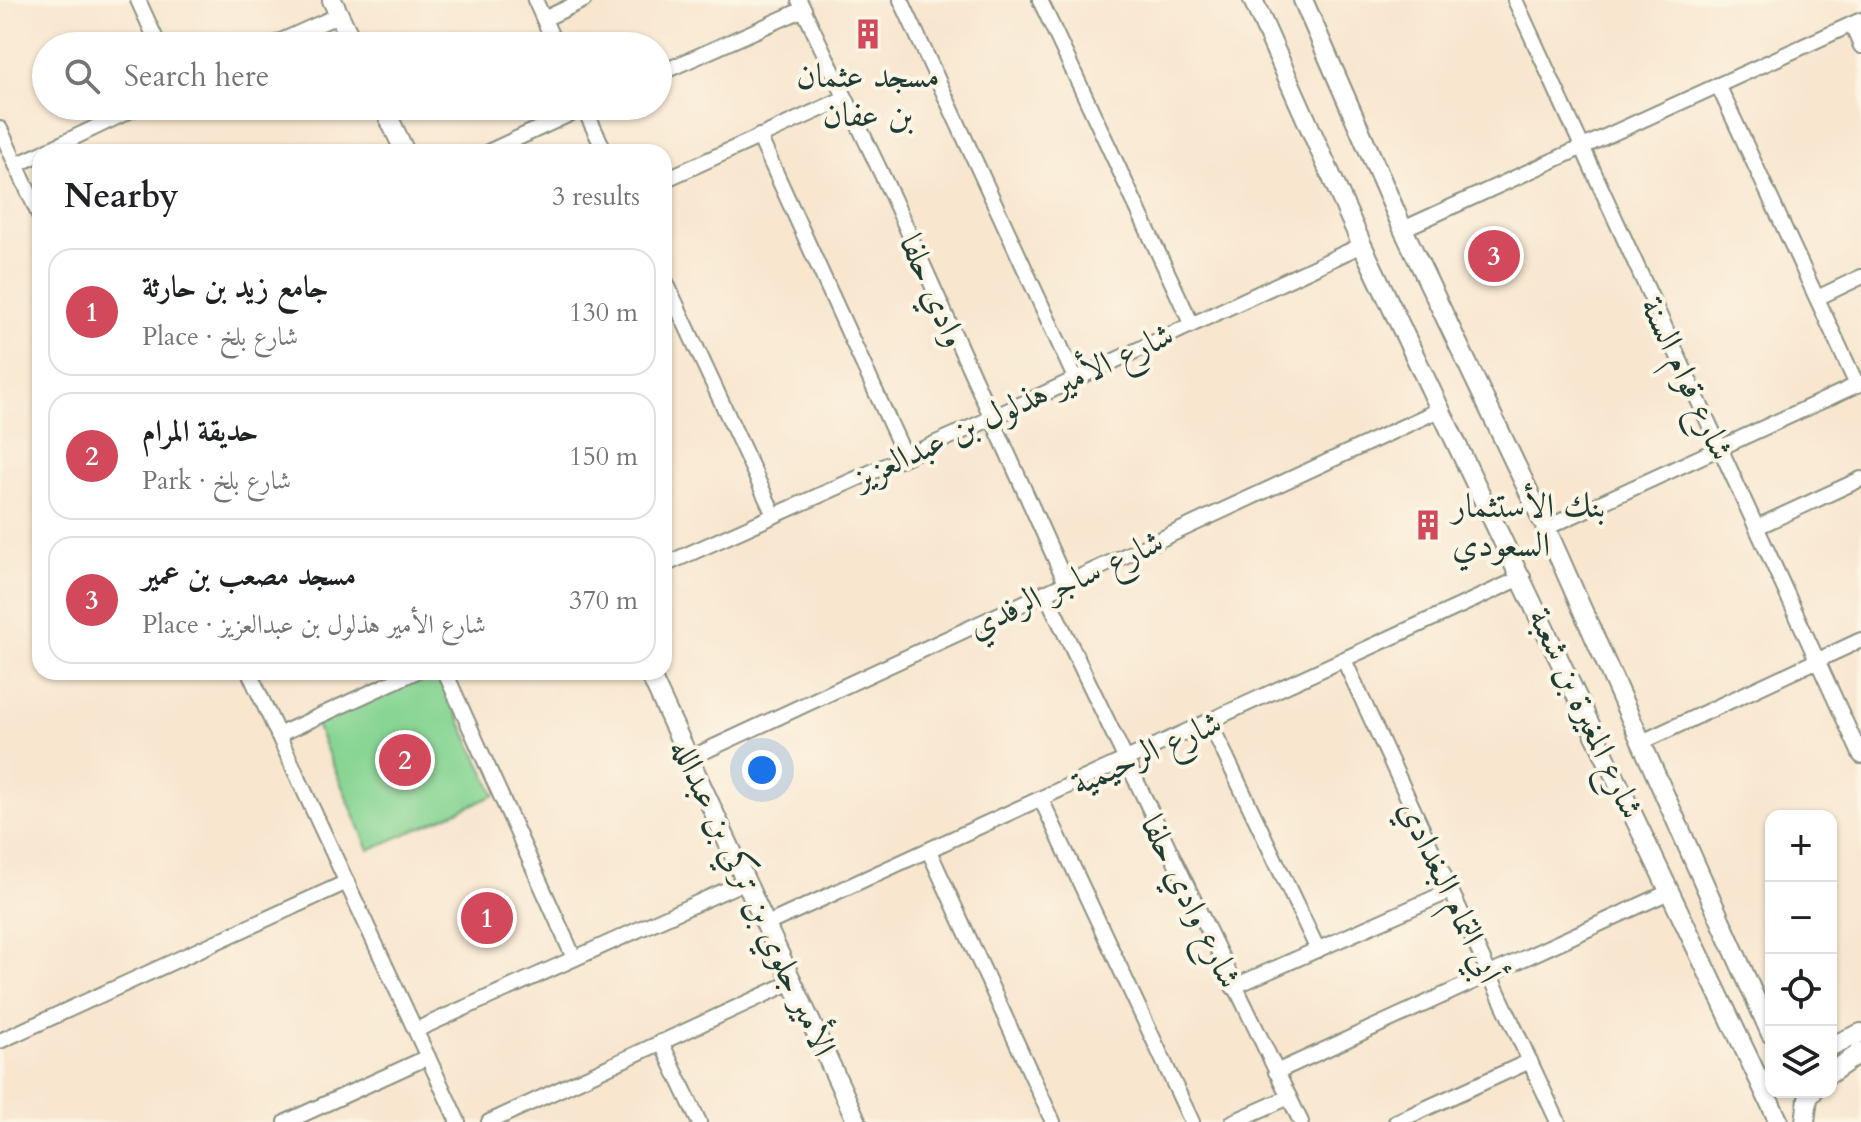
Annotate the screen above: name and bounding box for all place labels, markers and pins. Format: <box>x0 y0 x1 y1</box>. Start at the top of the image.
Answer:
building icon: مسجد عثمان بن عفان <box>851 17 885 51</box>
place label: مسجد عثمان بن عفان <box>796 53 940 138</box>
pin: 3 <box>1468 226 1520 286</box>
place label: بنك الأستثمار السعودي <box>1449 482 1605 572</box>
building icon: بنك الأستثمار السعودي <box>1411 508 1445 542</box>
pin: 2 <box>379 730 431 790</box>
pin: 1 <box>461 888 513 948</box>

